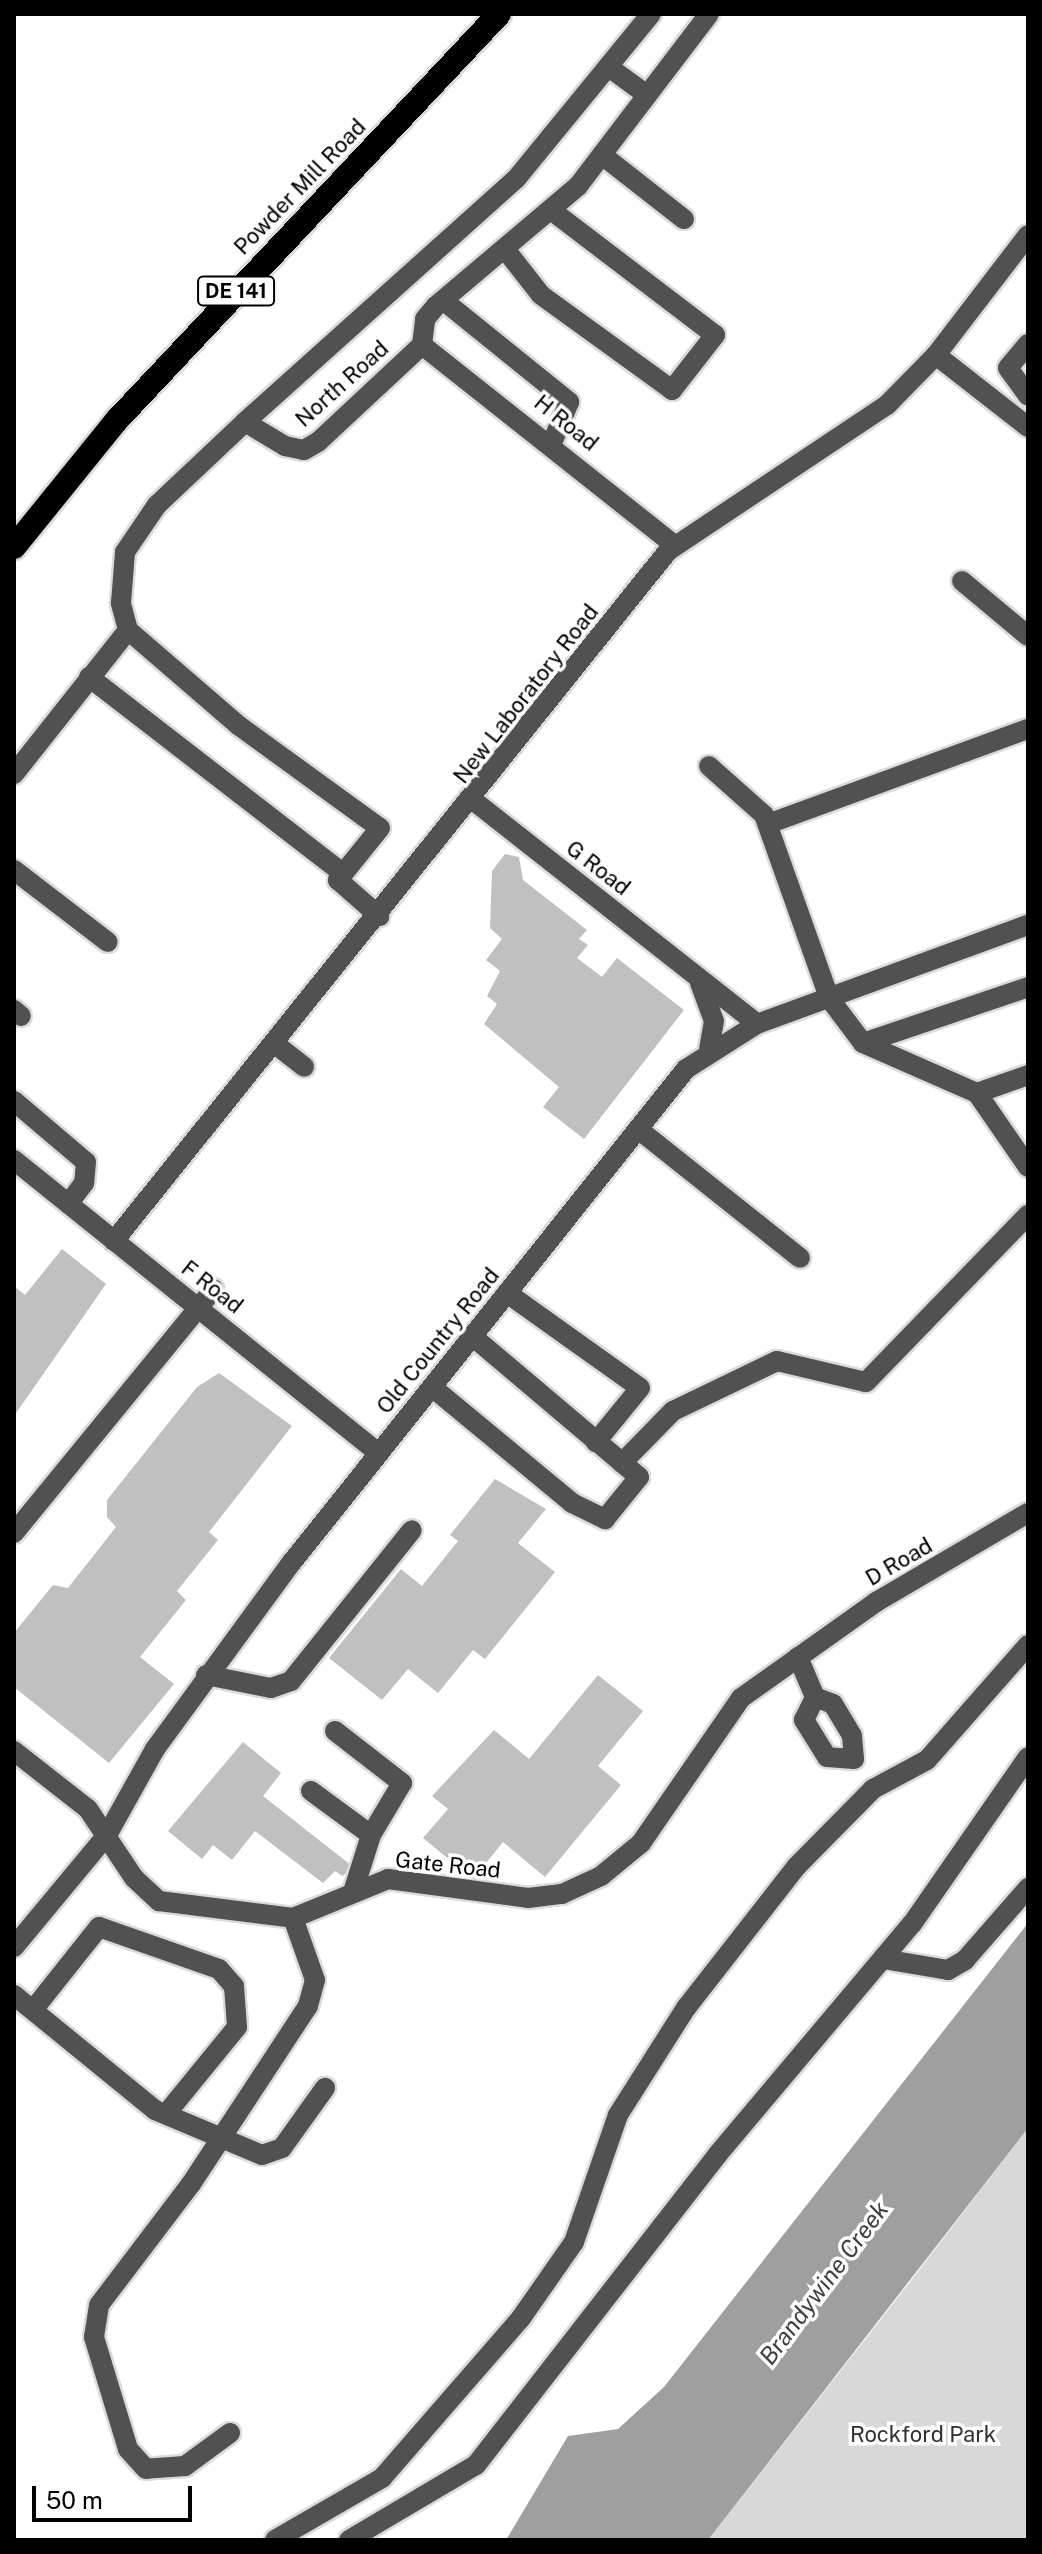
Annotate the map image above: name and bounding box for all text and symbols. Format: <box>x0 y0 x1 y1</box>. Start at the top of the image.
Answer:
street label: Powder Mill Road <box>229 114 371 260</box>
road number: DE 141 <box>196 275 276 307</box>
street label: North Road <box>290 335 394 433</box>
street label: H Road <box>529 389 603 457</box>
street label: New Laboratory Road <box>448 599 604 789</box>
street label: G Road <box>561 835 635 901</box>
street label: F Road <box>176 1255 248 1319</box>
street label: Old Country Road <box>371 1263 505 1419</box>
street label: D Road <box>861 1532 937 1592</box>
street label: Gate Road <box>394 1846 502 1884</box>
water label: Brandywine Creek <box>753 2196 895 2370</box>
park label: Rockford Park <box>850 2422 996 2448</box>
scale bar <box>36 2470 196 2520</box>
text: 50 m <box>46 2486 103 2514</box>

